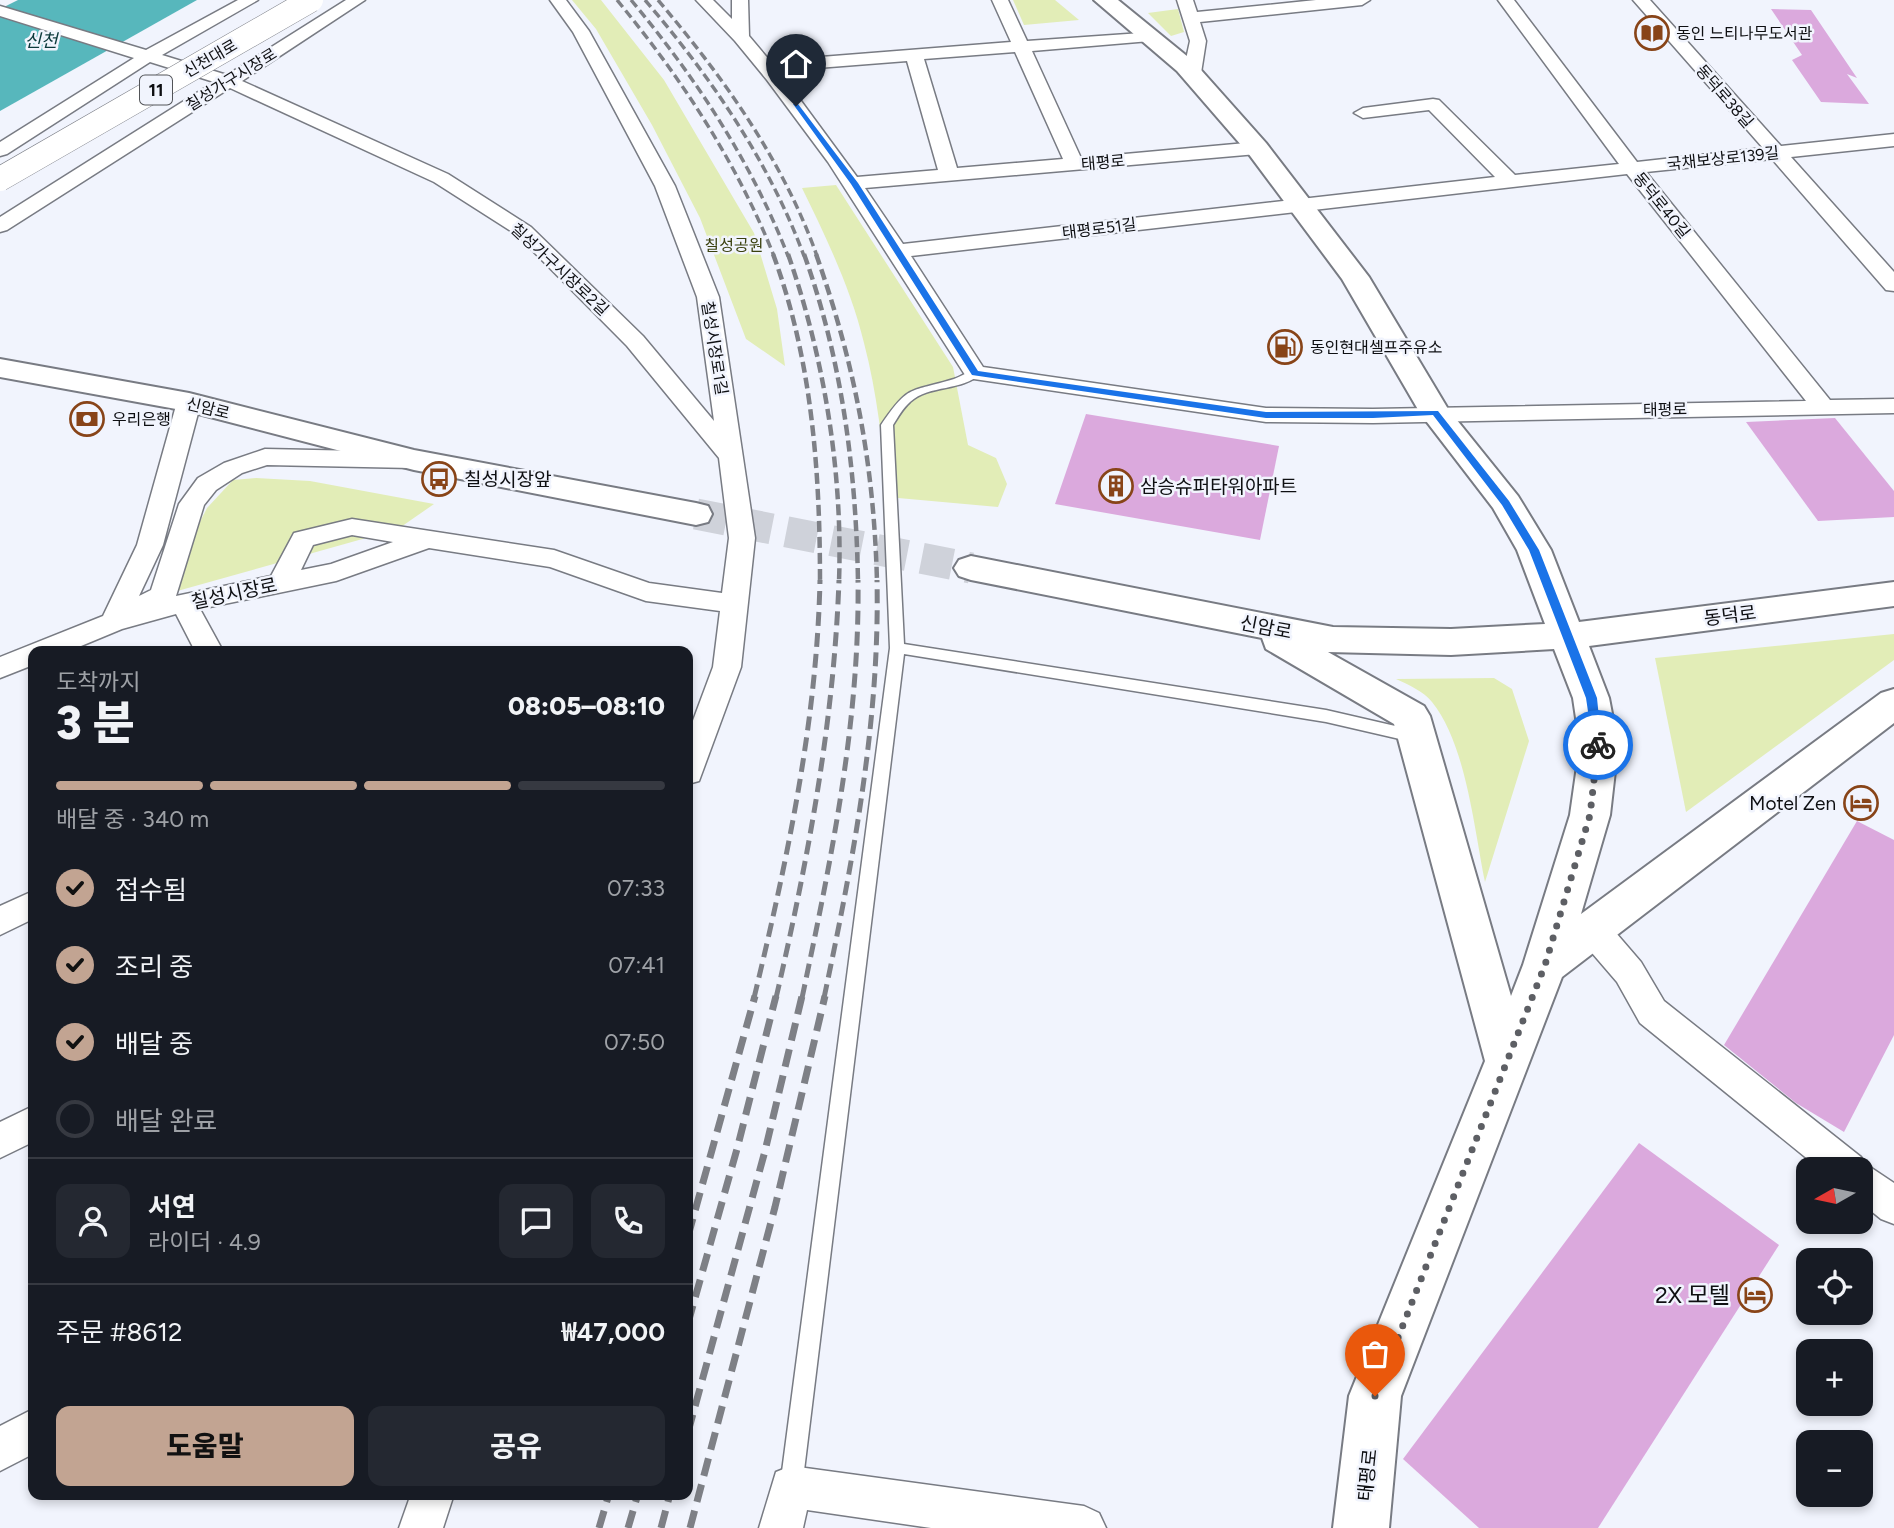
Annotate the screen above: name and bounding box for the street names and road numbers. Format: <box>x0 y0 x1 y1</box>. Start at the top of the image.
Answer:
street label: 신천대로 <box>180 35 241 81</box>
street label: 칠성가구시장로 <box>183 44 280 115</box>
street label: 동덕로38길 <box>1692 61 1757 132</box>
road number: 11 <box>140 76 172 104</box>
street label: 국채보상로139길 <box>1666 143 1780 174</box>
street label: 태평로 <box>1080 151 1126 174</box>
street label: 동덕로40길 <box>1629 169 1694 242</box>
street label: 태평로51길 <box>1061 215 1137 242</box>
street label: 칠성가구시장로2길 <box>507 219 612 320</box>
street label: 칠성시장로1길 <box>698 300 731 396</box>
street label: 신암로 <box>184 394 232 423</box>
street label: 태평로 <box>1643 400 1688 419</box>
street label: 칠성시장로 <box>189 573 279 614</box>
street label: 동덕로 <box>1703 601 1757 630</box>
street label: 신암로 <box>1238 611 1294 644</box>
street label: 태평로 <box>1353 1448 1382 1502</box>

